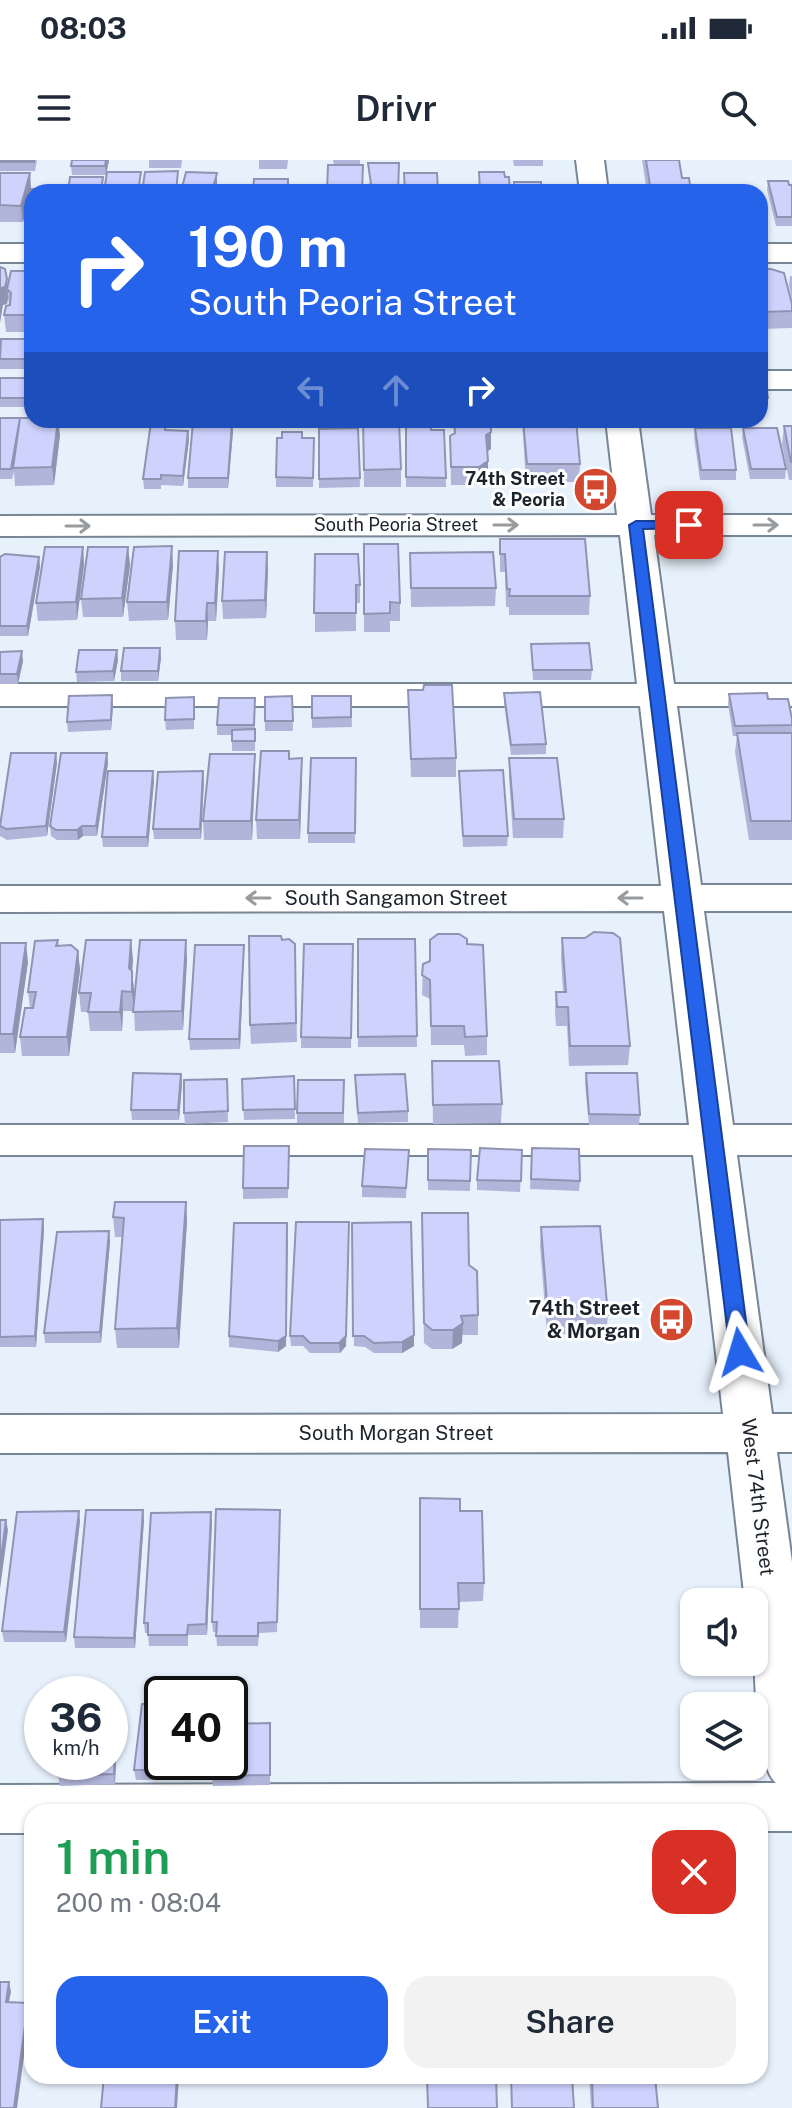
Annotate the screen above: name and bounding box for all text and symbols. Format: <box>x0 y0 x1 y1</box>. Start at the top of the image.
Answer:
text: 08:03 <box>40 10 127 46</box>
icon: menu <box>32 86 76 130</box>
icon: search <box>716 86 760 130</box>
text: Drivr <box>355 87 437 129</box>
text: 190 m <box>188 214 348 280</box>
icon: right <box>56 216 160 320</box>
text: South Peoria Street <box>188 281 517 323</box>
icon: left <box>290 368 334 412</box>
icon: ahead <box>374 368 418 412</box>
icon: right <box>458 368 502 412</box>
bus stop icon: 74th Street & Peoria <box>572 465 620 513</box>
place label: 74th Street & Peoria <box>465 468 565 510</box>
pin <box>655 491 723 559</box>
icon: arrive <box>667 503 711 547</box>
street label: South Peoria Street <box>314 514 478 535</box>
one-way arrow <box>492 517 519 533</box>
one-way arrow <box>752 517 779 533</box>
one-way arrow <box>64 518 91 534</box>
street label: South Sangamon Street <box>284 886 508 910</box>
one-way arrow <box>245 890 272 906</box>
one-way arrow <box>617 890 644 906</box>
bus stop icon: 74th Street & Morgan <box>647 1295 695 1343</box>
place label: 74th Street & Morgan <box>529 1296 640 1343</box>
position arrow <box>698 1310 782 1394</box>
street label: West 74th Street <box>736 1417 780 1577</box>
street label: South Morgan Street <box>299 1421 493 1445</box>
map controls <box>680 1588 768 1780</box>
button: sound <box>680 1588 768 1676</box>
speed limit sign: 40 <box>144 1676 248 1780</box>
button: layers <box>680 1692 768 1780</box>
text: 36 <box>50 1694 102 1741</box>
text: km/h <box>52 1736 100 1760</box>
text: 1 min <box>56 1828 170 1885</box>
button: close <box>652 1830 736 1914</box>
text: 200 m · 08:04 <box>56 1887 221 1918</box>
button: Exit <box>56 1976 388 2068</box>
button: Share <box>404 1976 736 2068</box>

